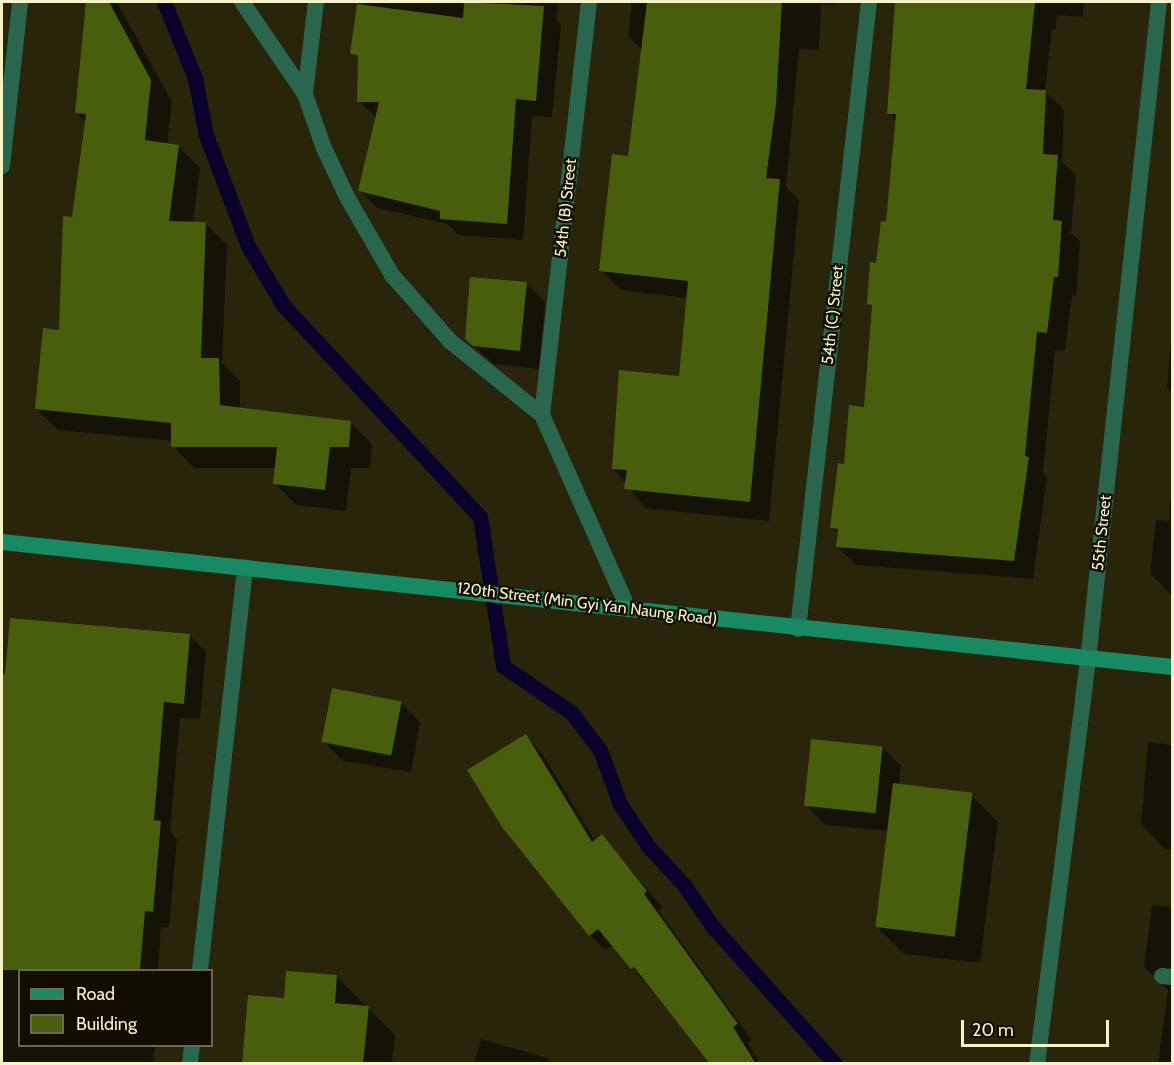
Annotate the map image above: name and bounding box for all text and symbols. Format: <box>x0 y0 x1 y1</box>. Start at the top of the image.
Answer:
street label: 54th (B) Street <box>551 158 581 258</box>
street label: 54th (C) Street <box>818 264 848 366</box>
street label: 55th Street <box>1088 494 1116 572</box>
street label: 120th Street (Min Gyi Yan Naung Road) <box>456 579 718 629</box>
legend <box>18 969 213 1047</box>
text: Road <box>76 983 115 1005</box>
scale bar <box>964 1008 1112 1046</box>
text: Building <box>76 1013 137 1035</box>
text: 20 m <box>972 1019 1014 1041</box>

